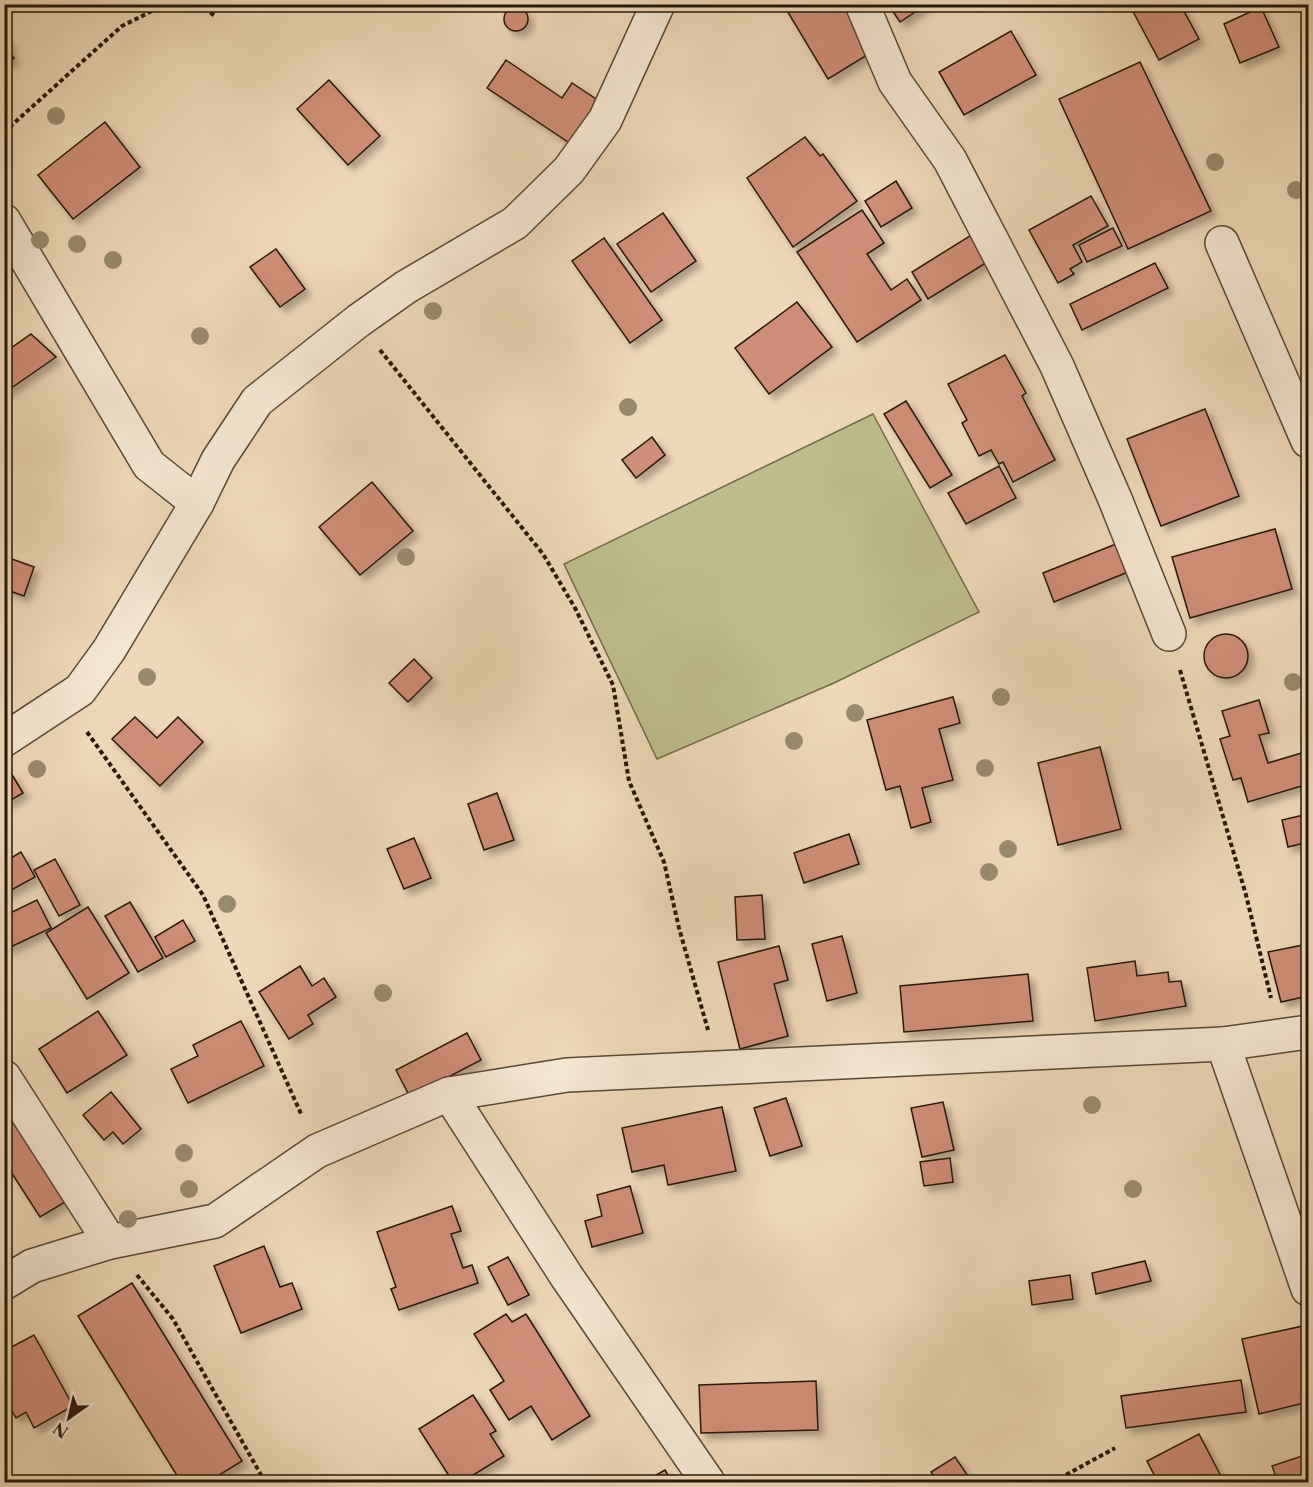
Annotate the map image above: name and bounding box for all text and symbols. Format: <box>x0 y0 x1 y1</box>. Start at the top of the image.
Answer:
north arrow <box>39 1388 99 1448</box>
text: N <box>49 1418 72 1443</box>

